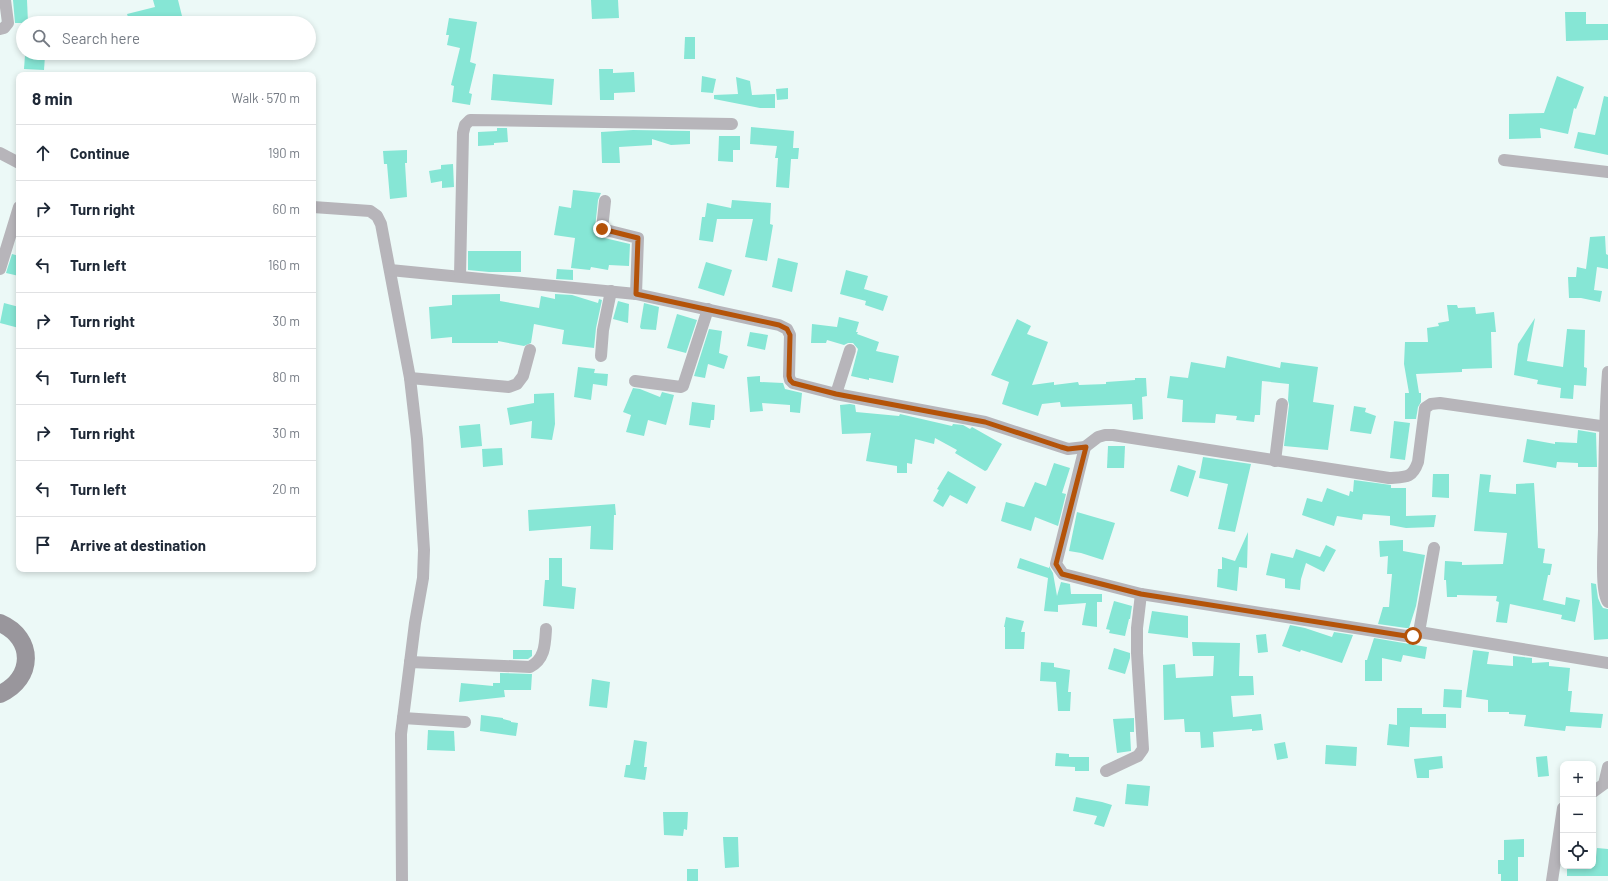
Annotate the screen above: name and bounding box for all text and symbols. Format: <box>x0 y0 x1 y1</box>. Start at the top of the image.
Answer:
search box <box>16 16 316 60</box>
icon: search <box>30 27 52 49</box>
text: Search here <box>62 29 140 47</box>
text: 8 min <box>32 88 72 108</box>
text: Walk · 570 m <box>232 90 300 106</box>
icon: ahead <box>32 142 54 164</box>
text: Continue <box>70 144 130 162</box>
text: 190 m <box>268 145 300 161</box>
icon: right <box>32 198 54 220</box>
text: Turn right <box>70 200 135 218</box>
text: 60 m <box>273 201 300 217</box>
route end <box>593 220 611 238</box>
icon: left <box>32 254 54 276</box>
text: Turn left <box>70 256 126 274</box>
text: 160 m <box>268 257 300 273</box>
icon: right <box>32 310 54 332</box>
text: Turn right <box>70 312 135 330</box>
text: 30 m <box>273 313 300 329</box>
icon: left <box>32 366 54 388</box>
text: Turn left <box>70 368 126 386</box>
text: 80 m <box>273 369 300 385</box>
icon: right <box>32 422 54 444</box>
text: Turn right <box>70 424 135 442</box>
text: 30 m <box>273 425 300 441</box>
icon: left <box>32 478 54 500</box>
text: Turn left <box>70 480 126 498</box>
text: 20 m <box>272 481 300 497</box>
icon: arrive <box>32 534 54 556</box>
text: Arrive at destination <box>70 536 206 554</box>
route start <box>1404 627 1422 645</box>
map controls <box>1560 761 1596 869</box>
button: + <box>1560 761 1596 797</box>
button: − <box>1560 797 1596 833</box>
button: locate <box>1560 833 1596 869</box>

